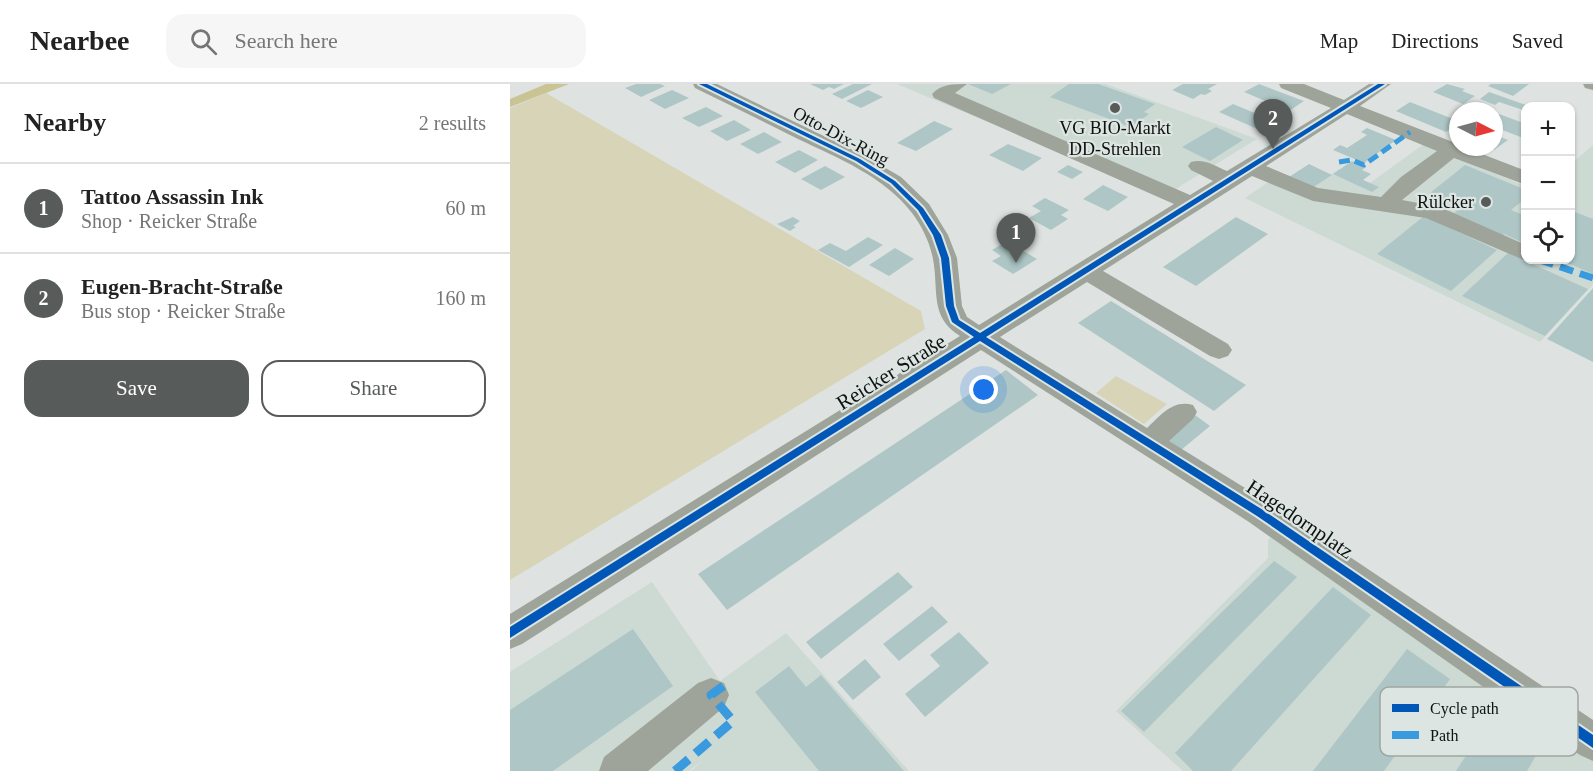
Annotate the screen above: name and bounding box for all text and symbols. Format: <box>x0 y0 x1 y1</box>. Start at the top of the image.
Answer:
search box <box>166 14 586 68</box>
text: Nearbee <box>30 25 130 56</box>
icon: search <box>187 25 220 58</box>
text: Search here <box>235 28 338 53</box>
text: Map <box>1320 29 1358 53</box>
text: Directions <box>1391 29 1479 53</box>
text: Saved <box>1512 29 1563 53</box>
pin: 2 <box>1254 100 1293 149</box>
marker: VG BIO-Markt DD-Strehlen <box>1108 101 1122 115</box>
street label: Otto-Dix-Ring <box>790 102 892 170</box>
north arrow <box>1449 102 1503 156</box>
map controls <box>1521 102 1575 264</box>
button: + <box>1521 102 1575 156</box>
text: Nearby <box>24 108 106 137</box>
text: 2 results <box>419 112 486 134</box>
place label: VG BIO-Markt DD-Strehlen <box>1059 118 1171 159</box>
button: − <box>1521 156 1575 210</box>
text: Tattoo Assassin Ink <box>81 184 264 209</box>
place label: Rülcker <box>1417 192 1474 212</box>
marker: Rülcker <box>1479 195 1493 209</box>
text: 1 <box>39 197 49 219</box>
text: 60 m <box>445 197 486 219</box>
text: Shop · Reicker Straße <box>81 210 257 232</box>
button: locate <box>1521 210 1575 264</box>
pin: 1 <box>996 214 1036 263</box>
text: Eugen-Bracht-Straße <box>81 274 283 299</box>
text: 2 <box>39 287 49 309</box>
text: 160 m <box>435 287 486 309</box>
text: Bus stop · Reicker Straße <box>81 300 285 322</box>
street label: Reicker Straße <box>832 329 950 415</box>
button: Save <box>24 360 249 417</box>
button: Share <box>261 360 486 417</box>
your location <box>969 375 998 404</box>
street label: Hagedornplatz <box>1242 474 1358 564</box>
legend <box>1380 687 1578 756</box>
text: Cycle path <box>1430 700 1499 718</box>
text: Path <box>1430 727 1458 744</box>

